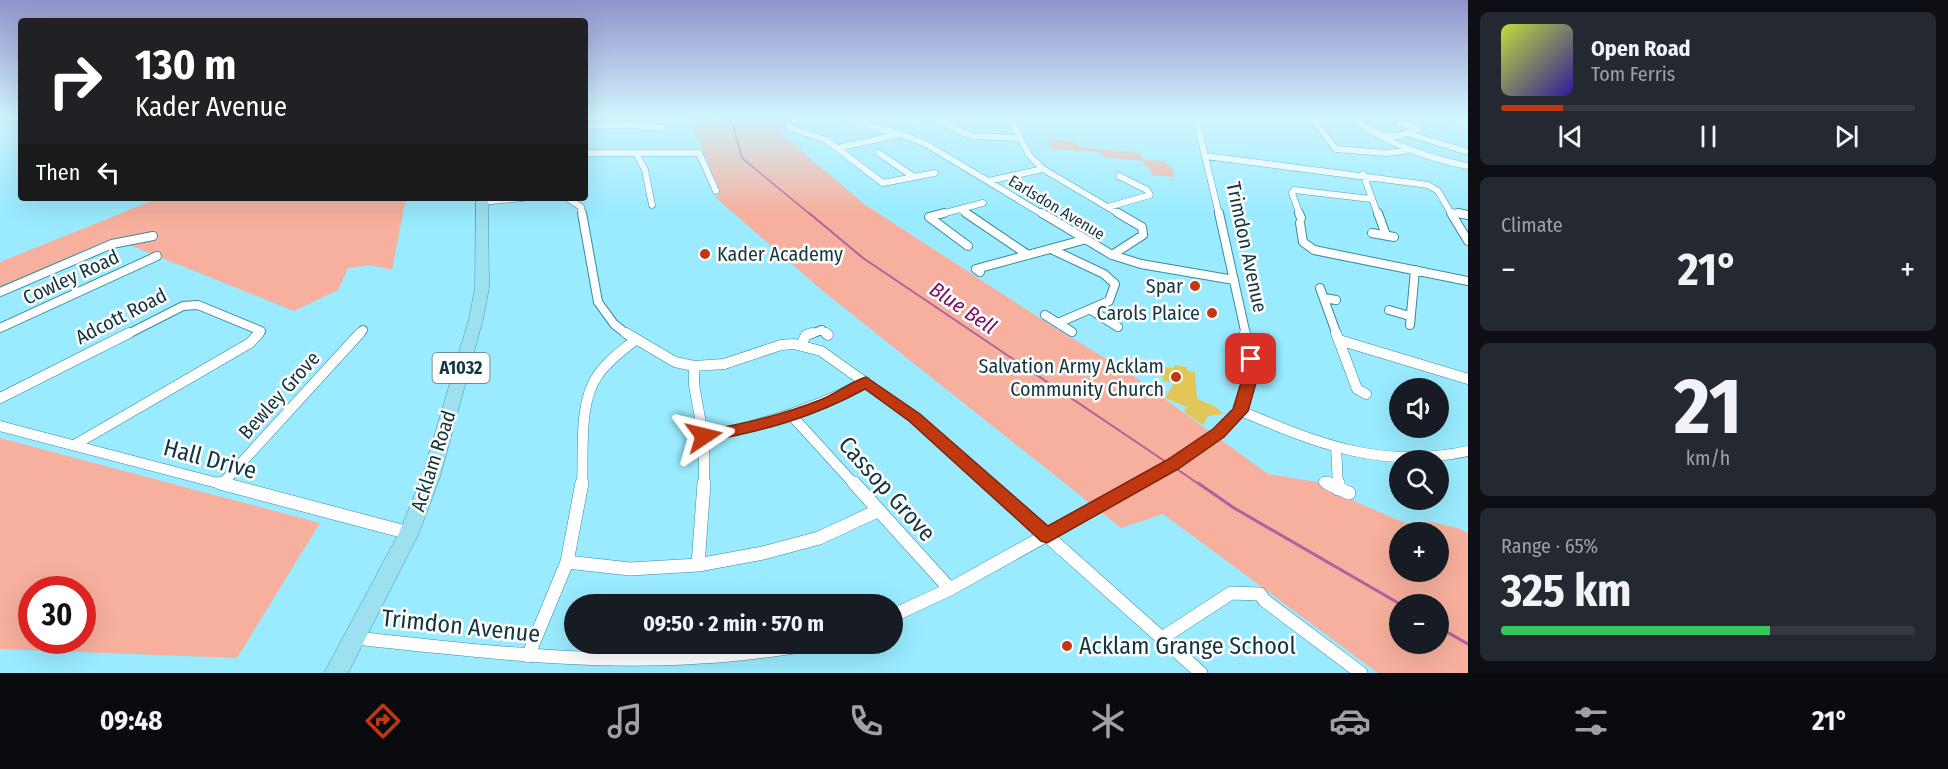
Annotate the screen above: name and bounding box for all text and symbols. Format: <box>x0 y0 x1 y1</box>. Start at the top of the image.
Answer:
text: Open Road <box>1591 35 1691 62</box>
text: 130 m <box>135 40 236 90</box>
icon: right <box>36 42 114 120</box>
text: Tom Ferris <box>1591 62 1675 86</box>
text: Kader Avenue <box>135 91 287 123</box>
icon: previous <box>1554 120 1587 153</box>
icon: pause <box>1692 120 1725 153</box>
icon: next <box>1830 120 1863 153</box>
icon: left <box>92 156 125 189</box>
text: Then <box>36 159 80 186</box>
street label: Earlsdon Avenue <box>1005 171 1108 244</box>
street label: Trimdon Avenue <box>1221 180 1273 314</box>
text: Climate <box>1501 213 1563 237</box>
place label: Kader Academy <box>717 242 843 266</box>
text: 21° <box>1678 243 1738 297</box>
street label: Cowley Road <box>19 244 123 310</box>
marker: Kader Academy <box>698 247 712 261</box>
text: − <box>1501 250 1516 290</box>
text: + <box>1900 250 1915 290</box>
place label: Spar <box>1146 274 1183 298</box>
water label: Blue Bell <box>925 276 1001 340</box>
marker: Spar <box>1188 279 1202 293</box>
street label: Adcott Road <box>71 283 171 349</box>
place label: Carols Plaice <box>1096 301 1200 325</box>
marker: Carols Plaice <box>1205 306 1219 320</box>
pin <box>1225 333 1276 384</box>
icon: arrive <box>1234 342 1267 375</box>
street label: Bewley Grove <box>233 346 325 444</box>
road number: A1032 <box>432 353 490 383</box>
place label: Salvation Army Acklam Community Church <box>979 354 1164 401</box>
text: 21 <box>1674 360 1742 454</box>
marker: Salvation Army Acklam Community Church <box>1169 370 1183 384</box>
map controls <box>1389 378 1449 654</box>
button: sound <box>1389 378 1449 438</box>
position arrow <box>672 404 736 468</box>
street label: Acklam Road <box>405 407 461 515</box>
street label: Cassop Grove <box>833 431 941 547</box>
street label: Hall Drive <box>160 433 260 485</box>
text: km/h <box>1686 446 1730 470</box>
button: search <box>1389 450 1449 510</box>
button: + <box>1389 522 1449 582</box>
text: Range · 65% <box>1501 534 1598 558</box>
text: 325 km <box>1501 564 1631 618</box>
speed limit sign: 30 <box>18 576 96 654</box>
button: − <box>1389 594 1449 654</box>
street label: Trimdon Avenue <box>380 604 542 648</box>
text: 09:50 · 2 min · 570 m <box>643 610 824 637</box>
place label: Acklam Grange School <box>1079 632 1296 660</box>
marker: Acklam Grange School <box>1060 639 1074 653</box>
icon: directions <box>362 700 404 742</box>
icon: music <box>604 700 646 742</box>
icon: phone <box>845 700 887 742</box>
icon: climate <box>1087 700 1129 742</box>
icon: car <box>1329 700 1371 742</box>
icon: filters <box>1570 700 1612 742</box>
text: 09:48 <box>100 705 162 737</box>
text: 21° <box>1812 705 1848 737</box>

